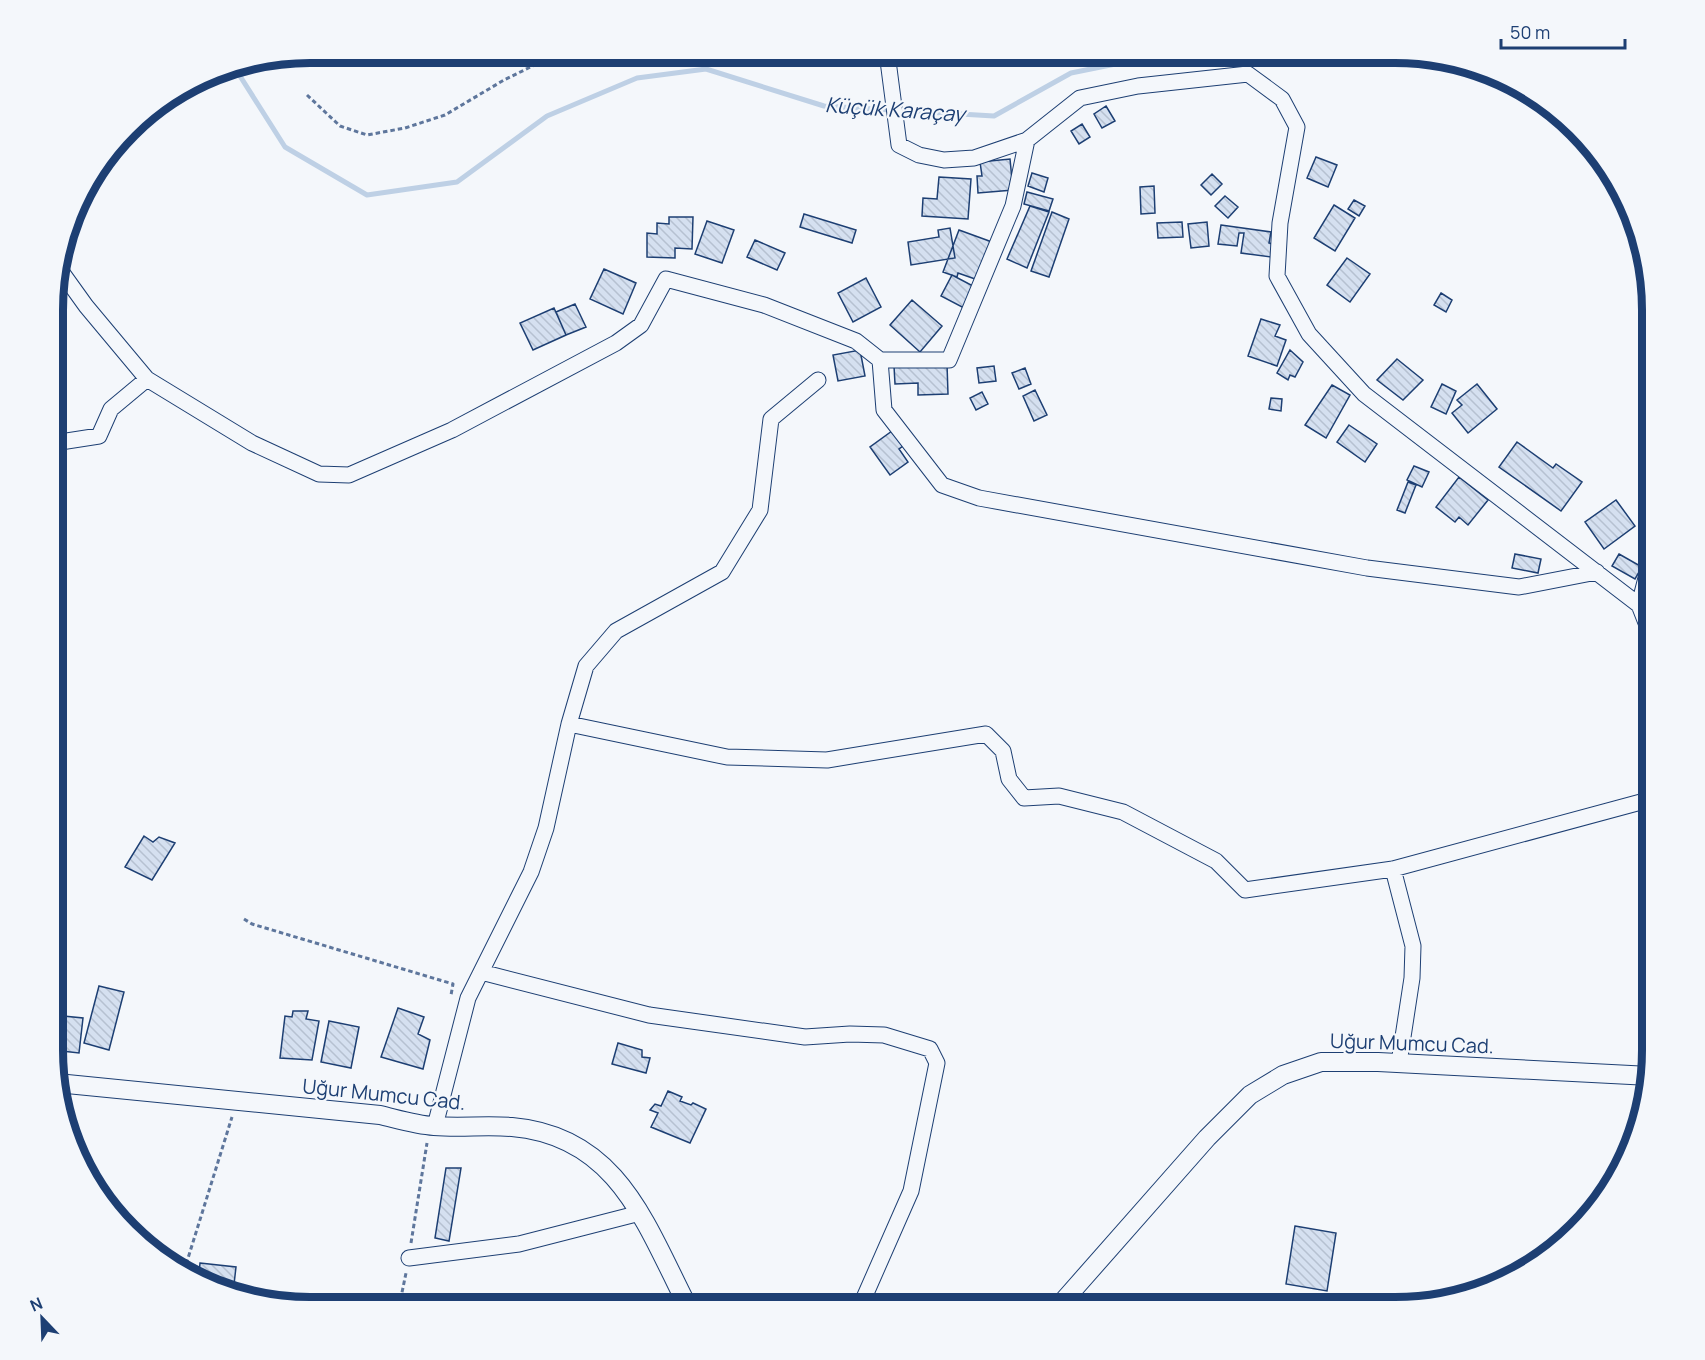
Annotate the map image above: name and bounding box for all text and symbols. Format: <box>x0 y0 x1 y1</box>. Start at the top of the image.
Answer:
scale bar <box>1501 12 1626 50</box>
text: 50 m <box>1510 20 1550 44</box>
water label: Küçük Karaçay <box>824 90 968 128</box>
street label: Uğur Mumcu Cad. <box>1330 1027 1494 1059</box>
street label: Uğur Mumcu Cad. <box>301 1072 467 1116</box>
north arrow <box>12 1288 72 1348</box>
text: N <box>27 1292 46 1317</box>

